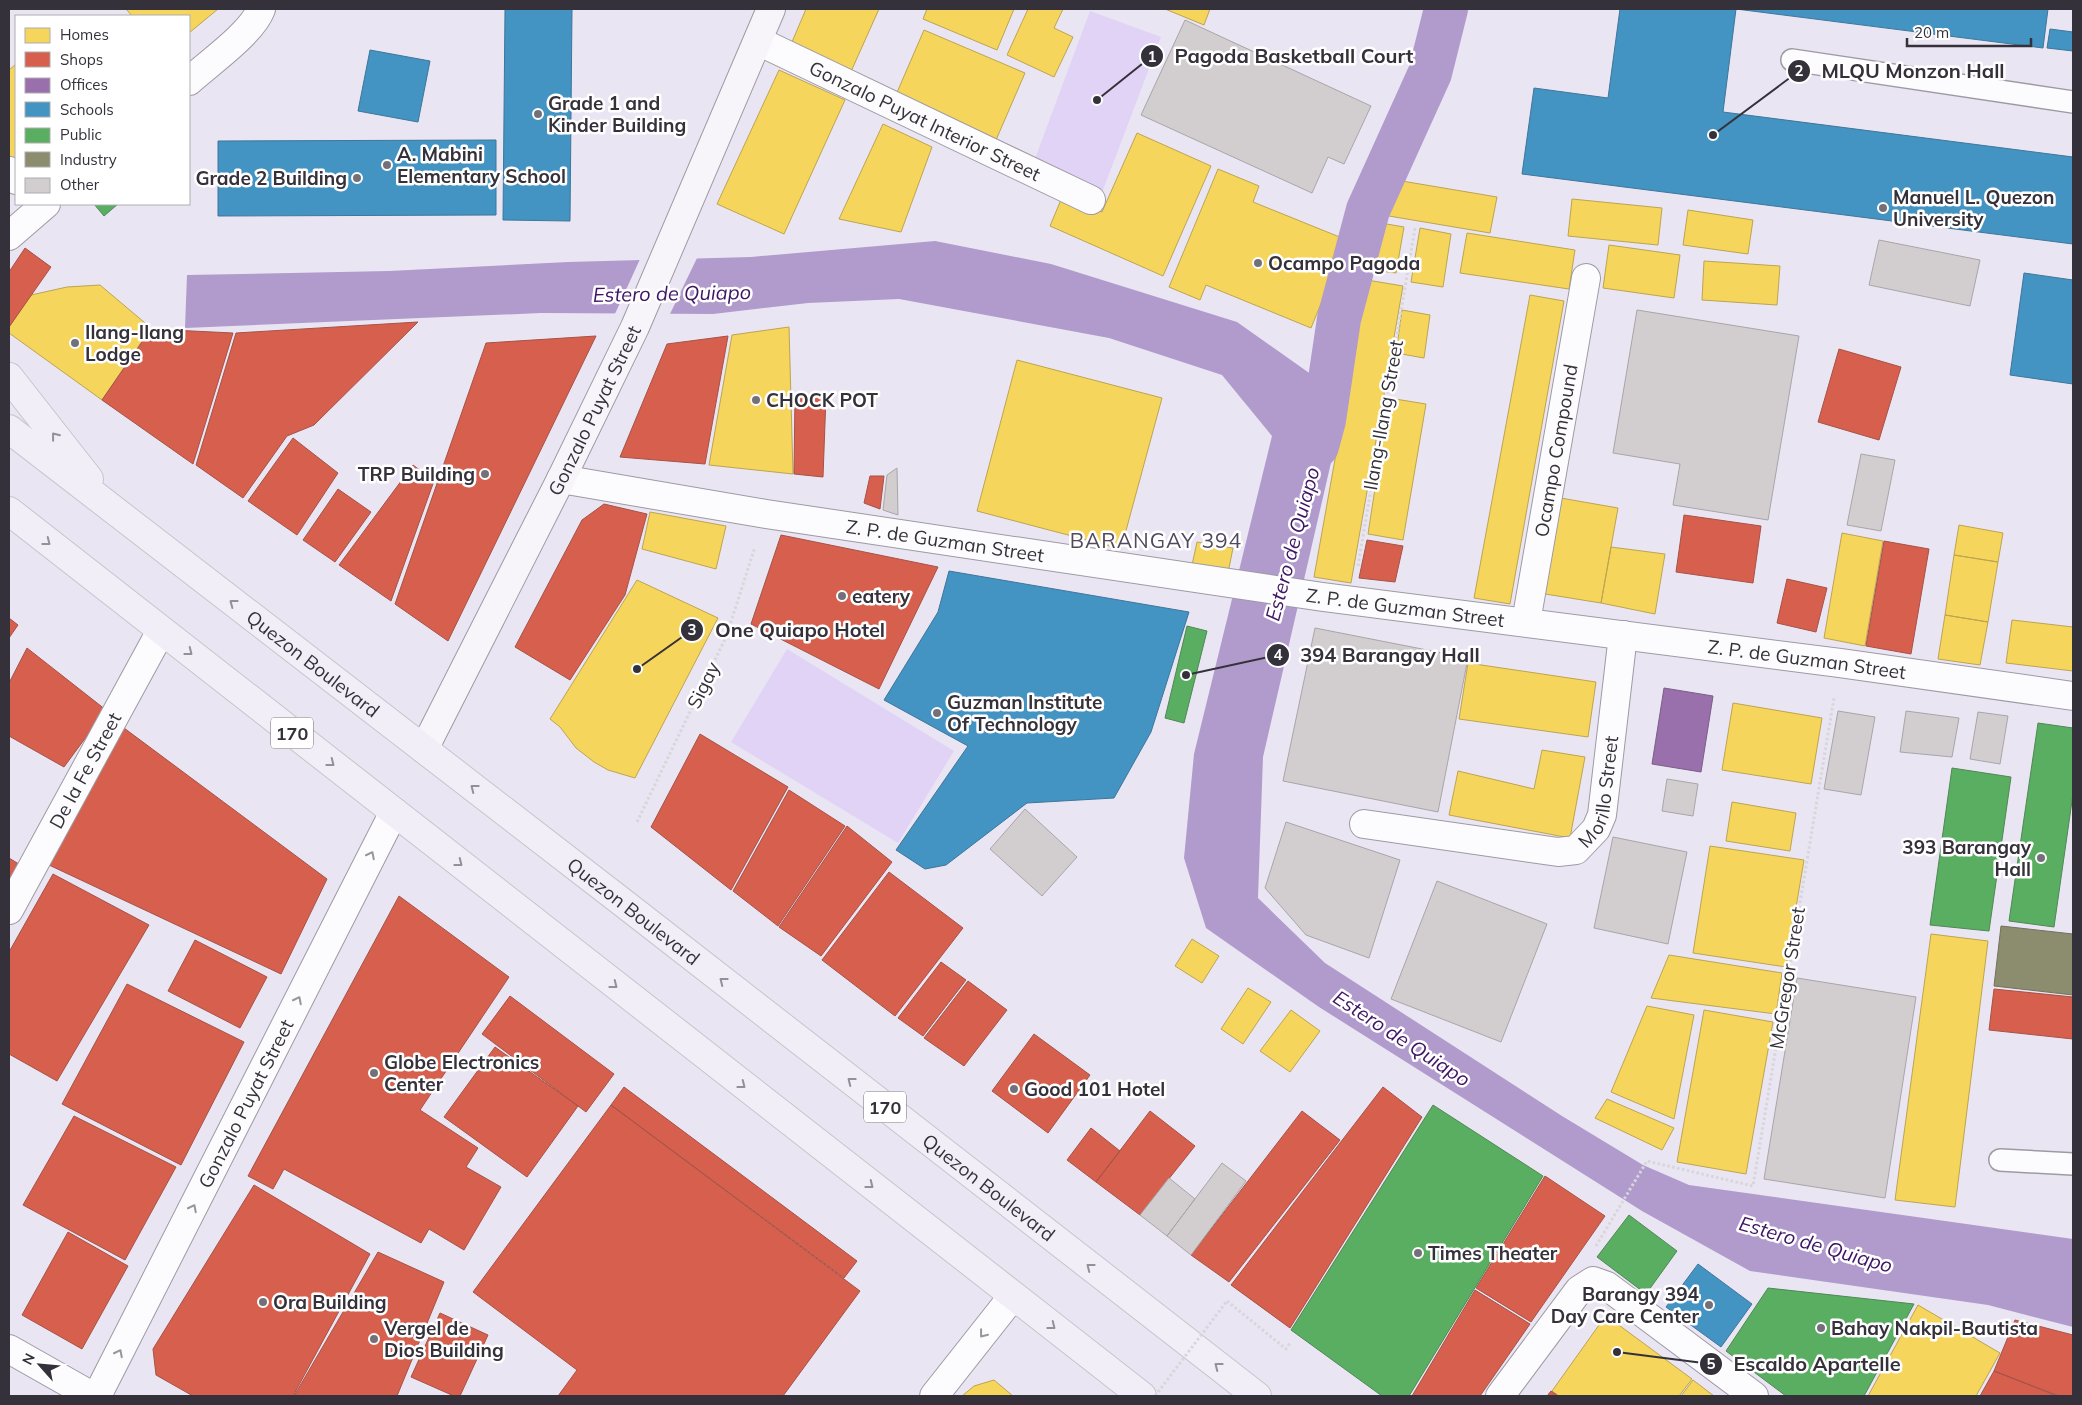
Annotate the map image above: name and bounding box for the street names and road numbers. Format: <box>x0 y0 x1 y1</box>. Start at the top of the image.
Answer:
street label: Gonzalo Puyat Interior Street <box>805 55 1045 186</box>
street label: Gonzalo Puyat Street <box>543 321 646 499</box>
street label: Ilang-Ilang Street <box>1358 337 1408 492</box>
street label: Ocampo Compound <box>1529 362 1583 539</box>
street label: Z. P. de Guzman Street <box>844 514 1046 567</box>
street label: Z. P. de Guzman Street <box>1304 583 1506 632</box>
street label: Quezon Boulevard <box>242 605 384 722</box>
street label: Z. P. de Guzman Street <box>1706 634 1908 684</box>
street label: Sigay <box>681 658 725 712</box>
street label: De la Fe Street <box>44 708 127 833</box>
road number: 170 <box>271 718 313 748</box>
street label: Morillo Street <box>1573 734 1623 853</box>
street label: Quezon Boulevard <box>562 852 705 970</box>
street label: McGregor Street <box>1764 905 1810 1051</box>
street label: Gonzalo Puyat Street <box>193 1015 299 1192</box>
road number: 170 <box>864 1092 906 1122</box>
street label: Quezon Boulevard <box>918 1128 1060 1246</box>

